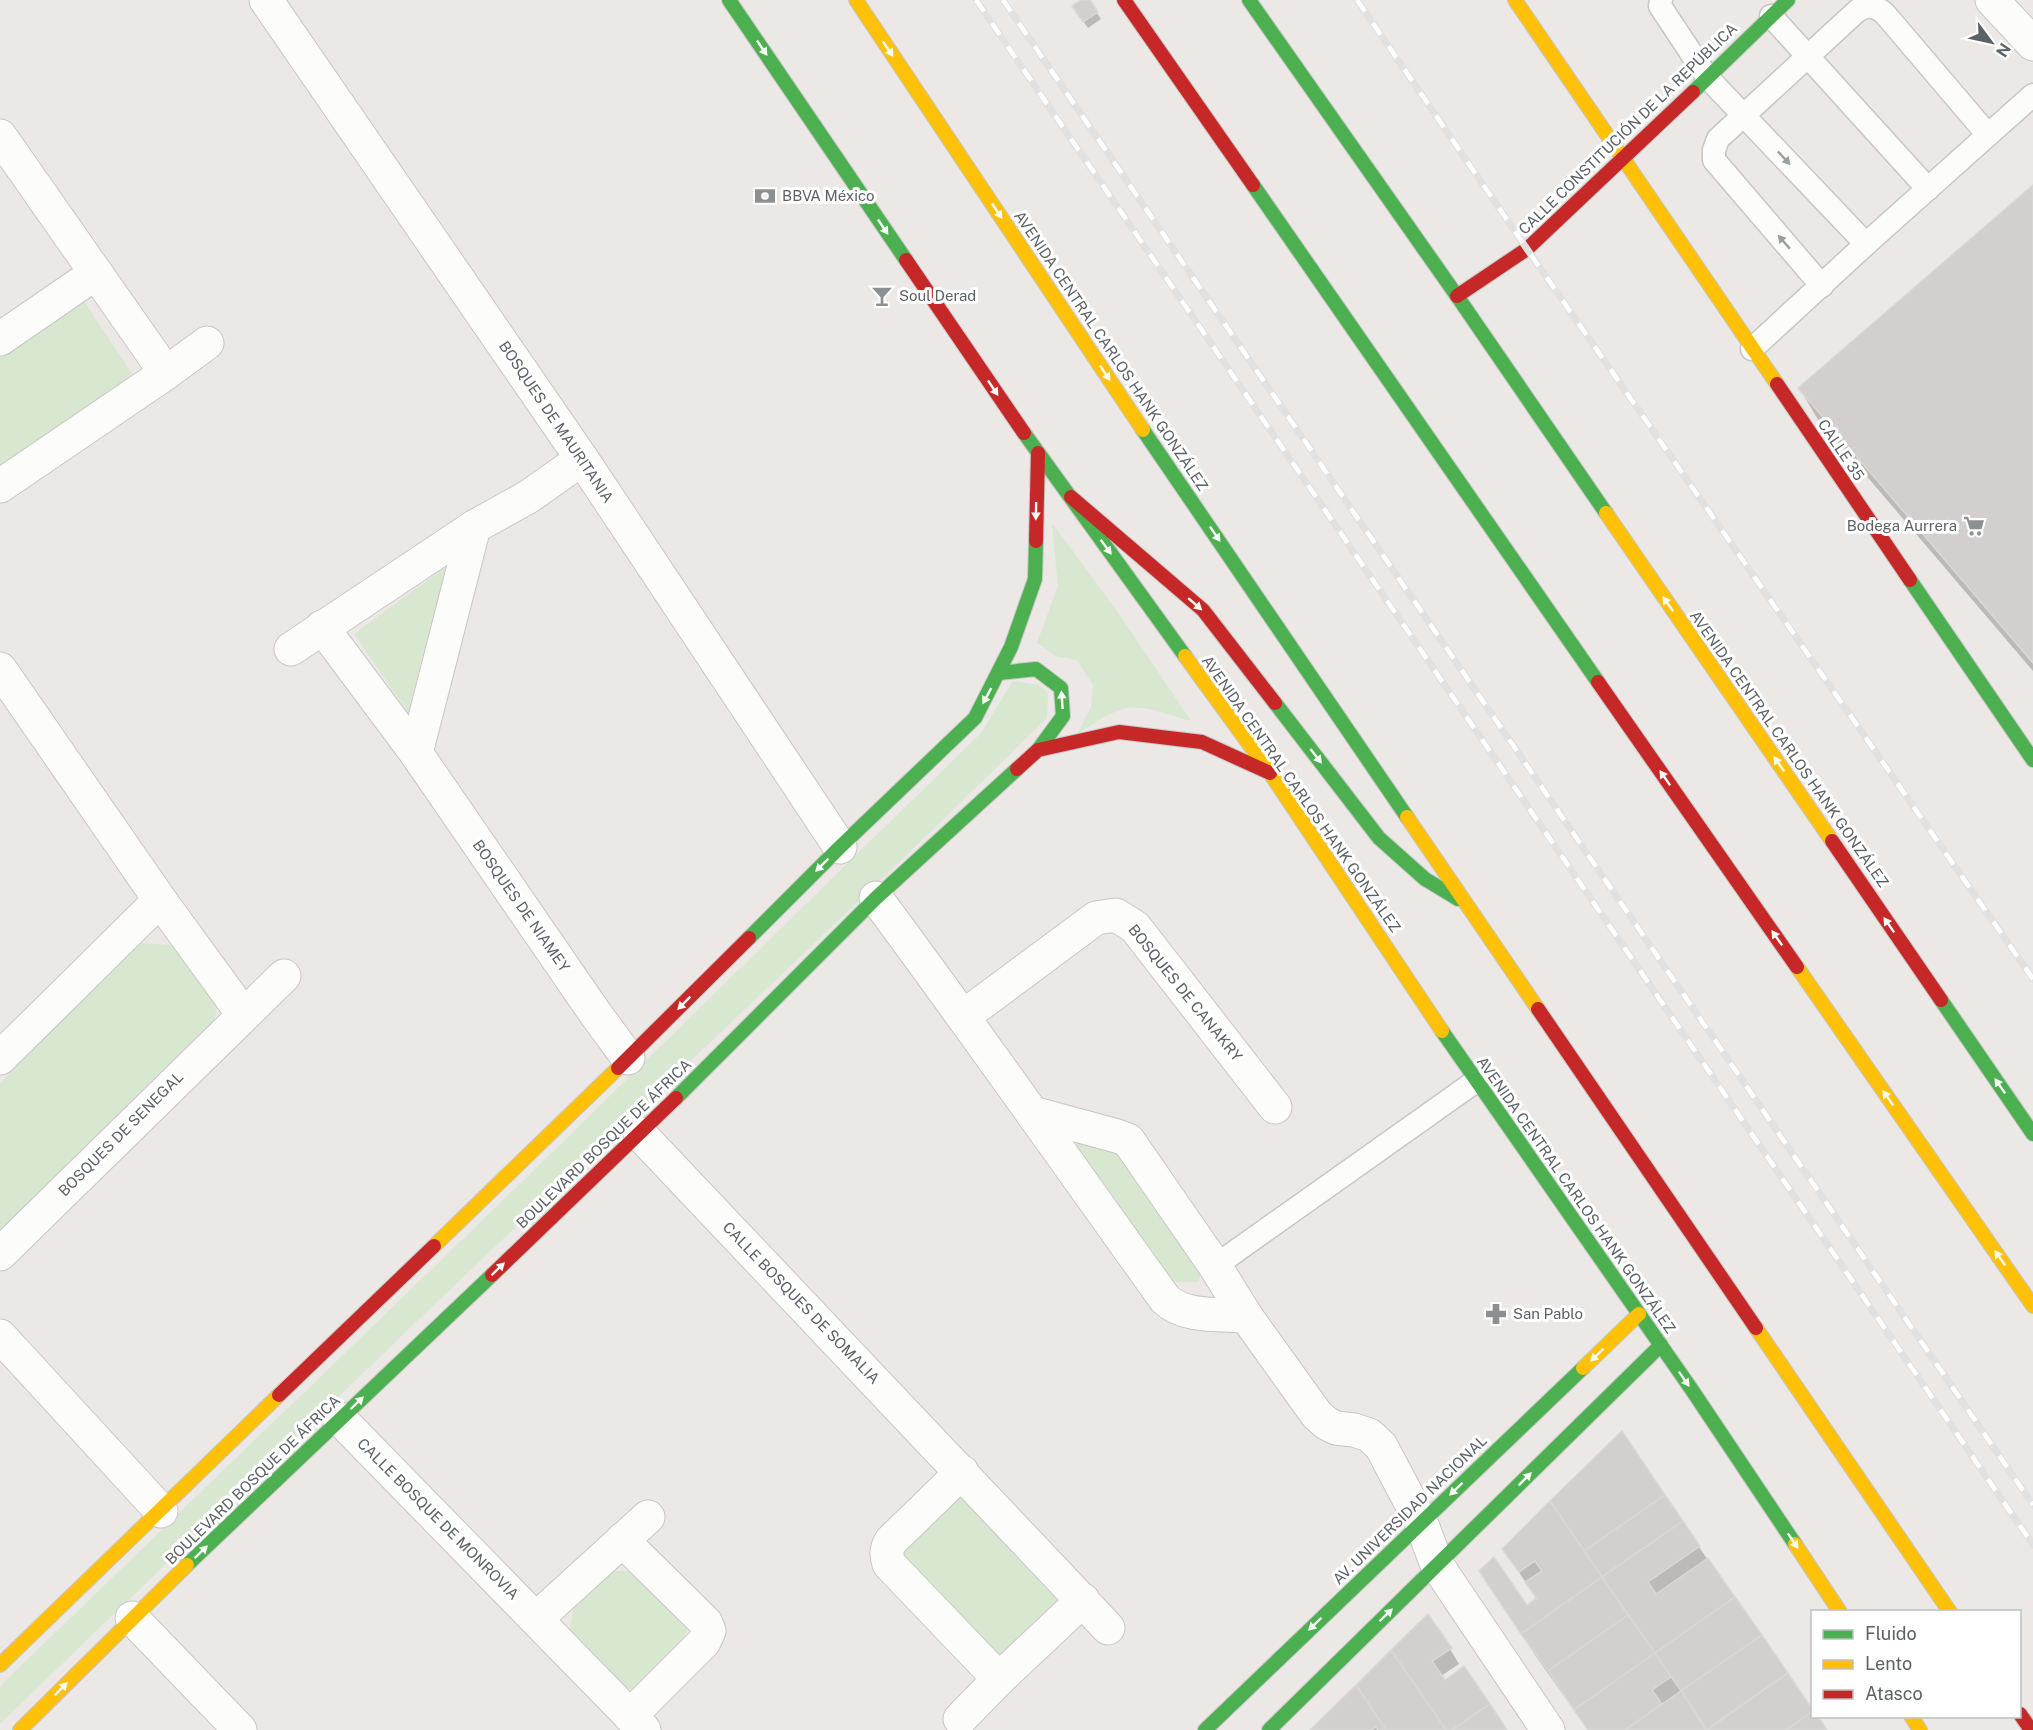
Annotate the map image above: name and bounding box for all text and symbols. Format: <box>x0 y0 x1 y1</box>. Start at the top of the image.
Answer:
north arrow <box>1961 12 2021 72</box>
street label: CALLE CONSTITUCIÓN DE LA REPÚBLICA <box>1514 19 1740 238</box>
text: N <box>1992 39 2015 60</box>
one-way arrow <box>756 40 768 56</box>
one-way arrow <box>882 40 894 56</box>
one-way arrow <box>1777 150 1791 164</box>
bank icon: BBVA México <box>753 184 777 208</box>
place label: BBVA México <box>782 187 874 204</box>
one-way arrow <box>991 202 1002 219</box>
street label: AVENIDA CENTRAL CARLOS HANK GONZÁLEZ <box>1011 208 1212 494</box>
one-way arrow <box>878 218 889 235</box>
one-way arrow <box>1778 235 1791 250</box>
bar icon: Soul Derad <box>870 284 894 308</box>
place label: Soul Derad <box>899 287 976 304</box>
street label: BOSQUES DE MAURITANIA <box>496 338 617 506</box>
one-way arrow <box>1099 365 1110 381</box>
one-way arrow <box>987 379 999 395</box>
street label: CALLE 35 <box>1815 416 1868 484</box>
one-way arrow <box>1032 502 1041 521</box>
supermarket icon: Bodega Aurrera <box>1962 514 1986 538</box>
place label: Bodega Aurrera <box>1847 517 1957 534</box>
one-way arrow <box>1209 526 1220 542</box>
one-way arrow <box>1100 538 1112 554</box>
one-way arrow <box>1662 596 1674 612</box>
one-way arrow <box>1187 597 1202 610</box>
street label: AVENIDA CENTRAL CARLOS HANK GONZÁLEZ <box>1687 607 1892 890</box>
street label: AVENIDA CENTRAL CARLOS HANK GONZÁLEZ <box>1199 652 1404 935</box>
one-way arrow <box>982 688 992 705</box>
one-way arrow <box>1057 691 1067 710</box>
one-way arrow <box>1309 749 1321 764</box>
one-way arrow <box>1773 757 1785 773</box>
one-way arrow <box>1659 770 1671 786</box>
street label: BOSQUES DE NIAMEY <box>469 837 573 975</box>
one-way arrow <box>816 858 830 872</box>
one-way arrow <box>1884 917 1895 933</box>
street label: BOSQUES DE CANAKRY <box>1125 921 1246 1064</box>
one-way arrow <box>1771 930 1783 946</box>
one-way arrow <box>677 995 691 1009</box>
street label: AVENIDA CENTRAL CARLOS HANK GONZÁLEZ <box>1474 1053 1679 1336</box>
street label: BOULEVARD BOSQUE DE ÁFRICA <box>513 1055 695 1232</box>
street label: BOSQUES DE SENEGAL <box>55 1068 186 1199</box>
one-way arrow <box>1994 1078 2006 1094</box>
one-way arrow <box>1882 1090 1894 1106</box>
street label: CALLE BOSQUES DE SOMALIA <box>719 1218 883 1387</box>
one-way arrow <box>1994 1250 2006 1266</box>
one-way arrow <box>491 1262 506 1276</box>
pharmacy icon: San Pablo <box>1484 1302 1508 1326</box>
place label: San Pablo <box>1513 1305 1583 1322</box>
one-way arrow <box>1590 1347 1604 1361</box>
one-way arrow <box>1678 1371 1690 1387</box>
street label: BOULEVARD BOSQUE DE ÁFRICA <box>162 1391 344 1568</box>
one-way arrow <box>350 1397 364 1411</box>
street label: AV. UNIVERSIDAD NACIONAL <box>1329 1432 1490 1588</box>
street label: CALLE BOSQUE DE MONROVIA <box>354 1434 523 1603</box>
one-way arrow <box>1517 1472 1531 1486</box>
one-way arrow <box>1449 1482 1463 1496</box>
one-way arrow <box>1787 1533 1798 1549</box>
one-way arrow <box>193 1546 207 1560</box>
one-way arrow <box>1378 1609 1392 1623</box>
legend <box>1811 1610 2021 1718</box>
one-way arrow <box>1308 1617 1322 1631</box>
text: Fluido <box>1865 1623 1917 1644</box>
text: Lento <box>1865 1653 1912 1674</box>
one-way arrow <box>54 1682 68 1696</box>
text: Atasco <box>1865 1683 1923 1704</box>

